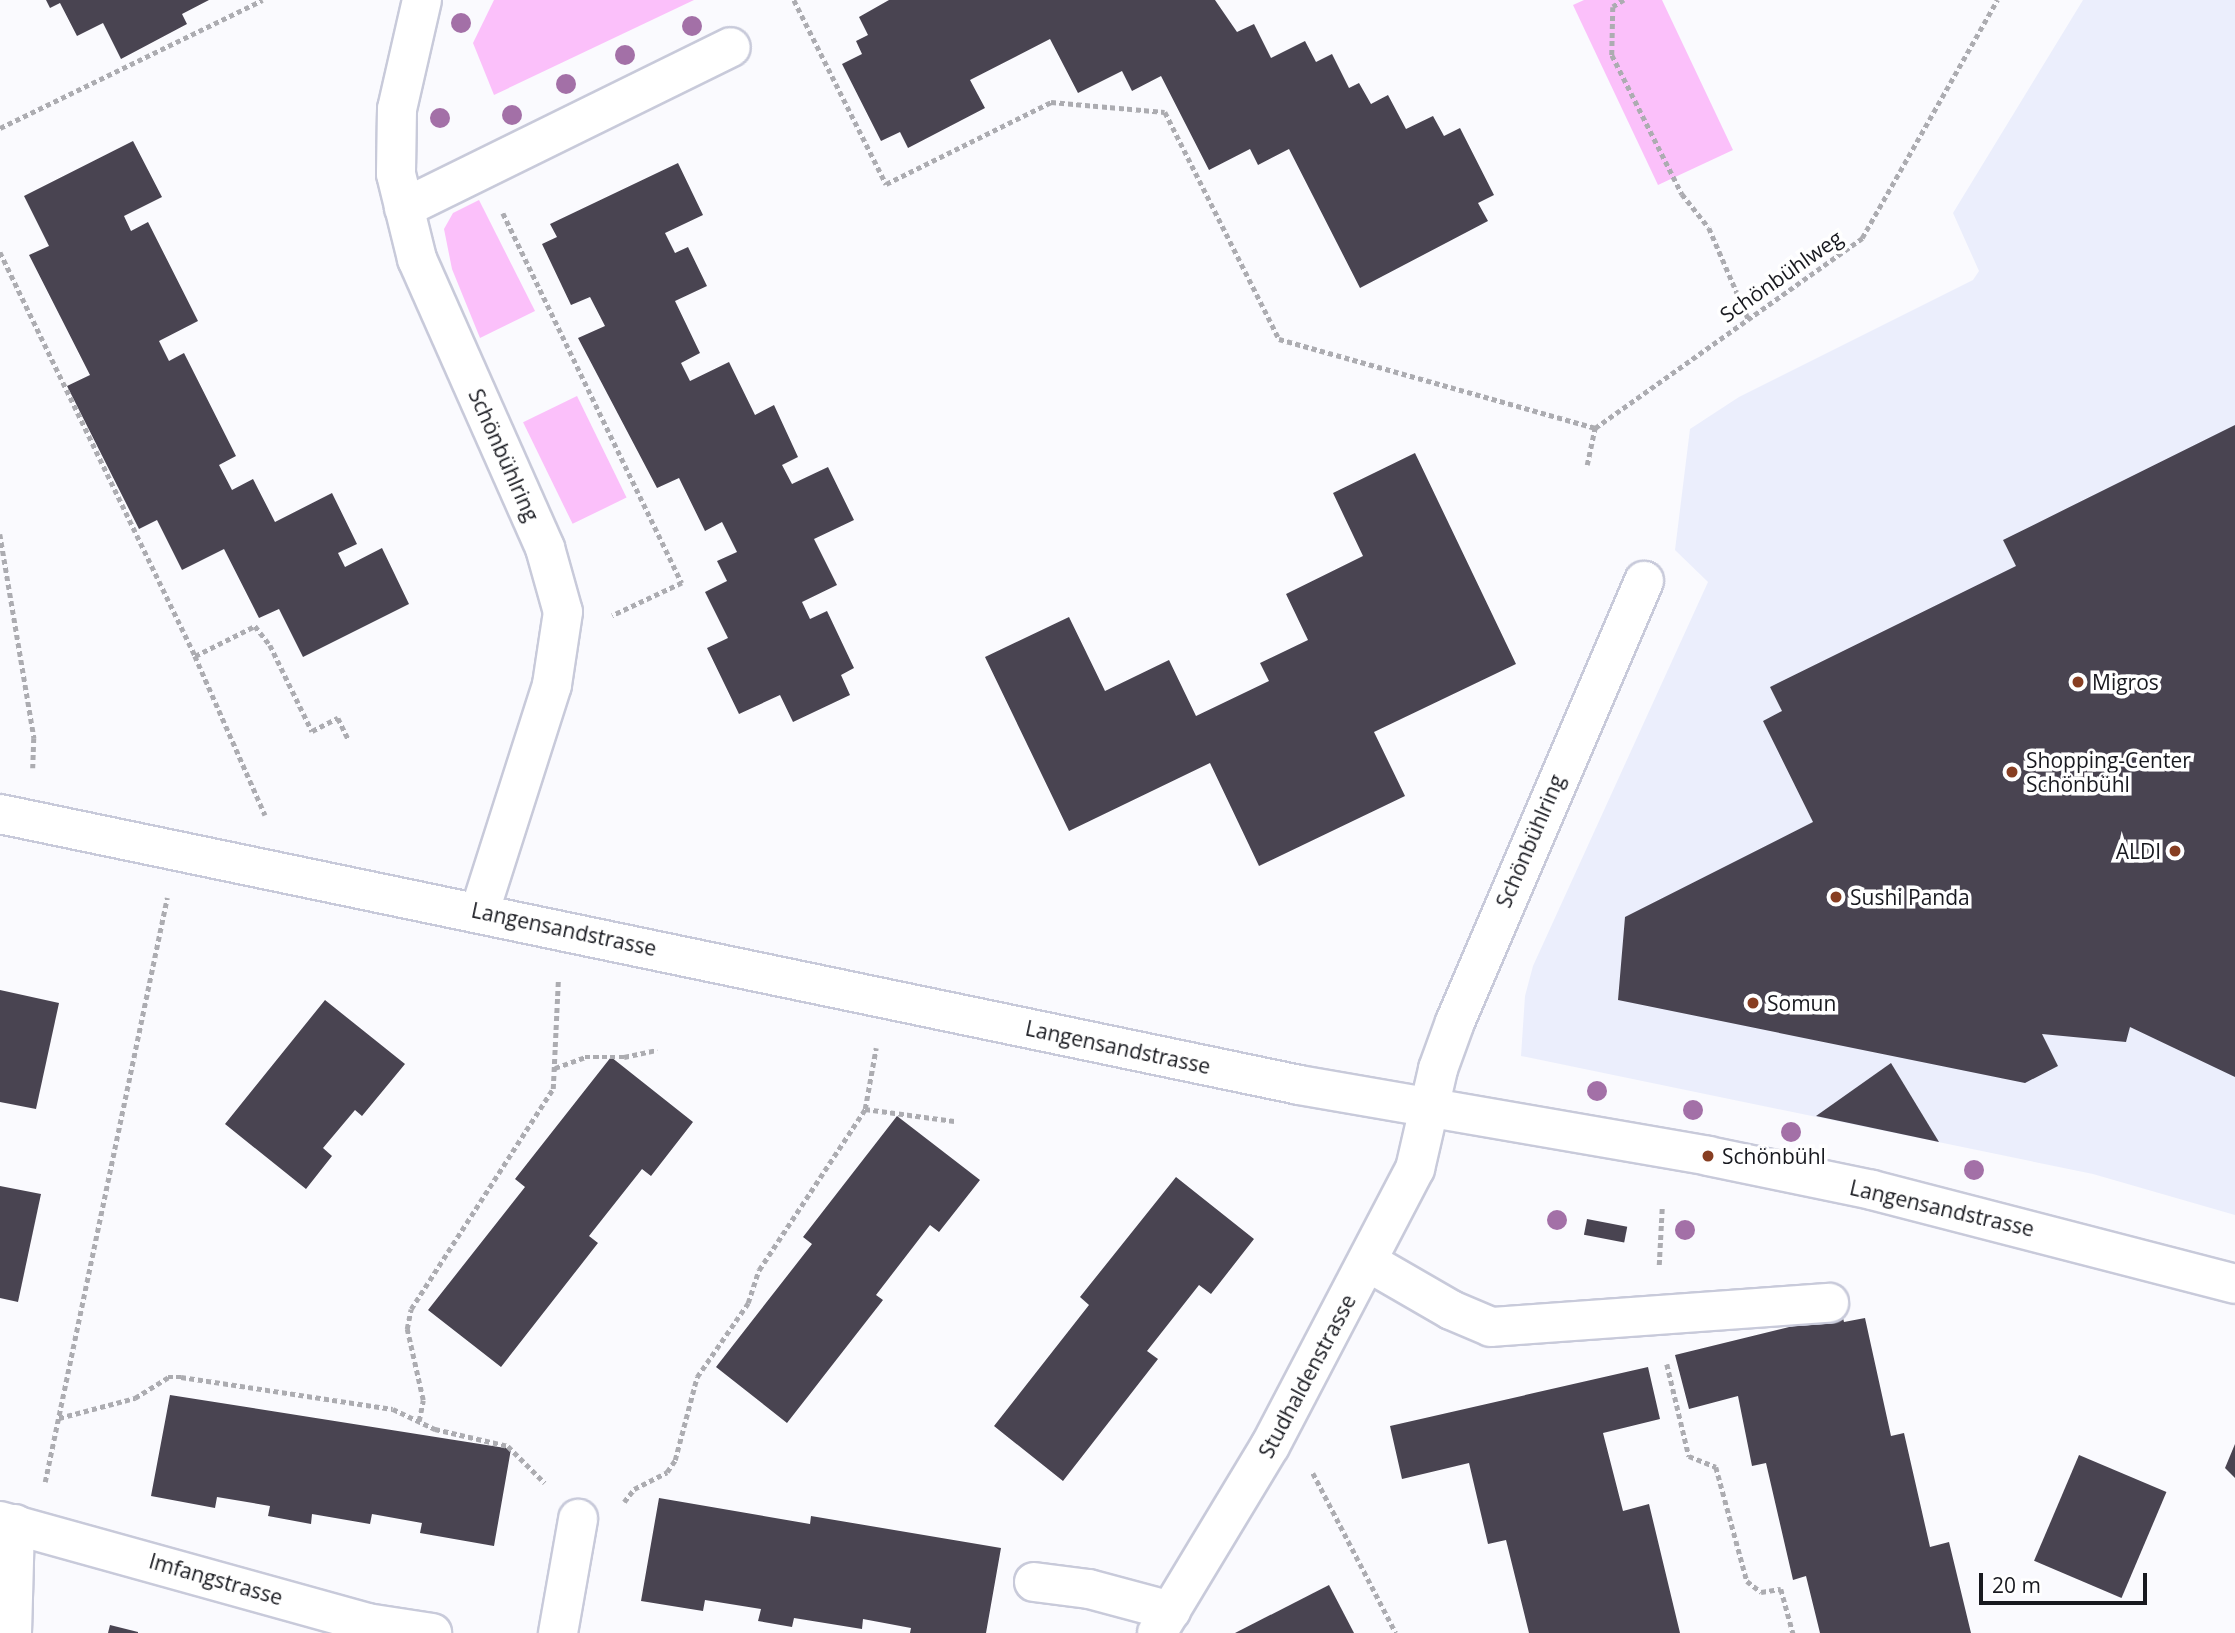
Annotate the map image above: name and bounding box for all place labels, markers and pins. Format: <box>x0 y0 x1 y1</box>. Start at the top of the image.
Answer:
place label: Migros <box>2092 669 2159 695</box>
marker: Migros <box>2070 674 2086 690</box>
place label: Shopping-Center Schönbühl <box>2026 747 2191 797</box>
marker: Shopping-Center Schönbühl <box>2004 764 2020 780</box>
place label: ALDI <box>2116 838 2161 864</box>
marker: ALDI <box>2167 843 2183 859</box>
place label: Sushi Panda <box>1850 884 1970 910</box>
marker: Sushi Panda <box>1828 889 1844 905</box>
place label: Somun <box>1767 990 1836 1016</box>
marker: Somun <box>1745 995 1761 1011</box>
place label: Schönbühl <box>1722 1143 1826 1169</box>
marker: Schönbühl <box>1700 1148 1716 1164</box>

